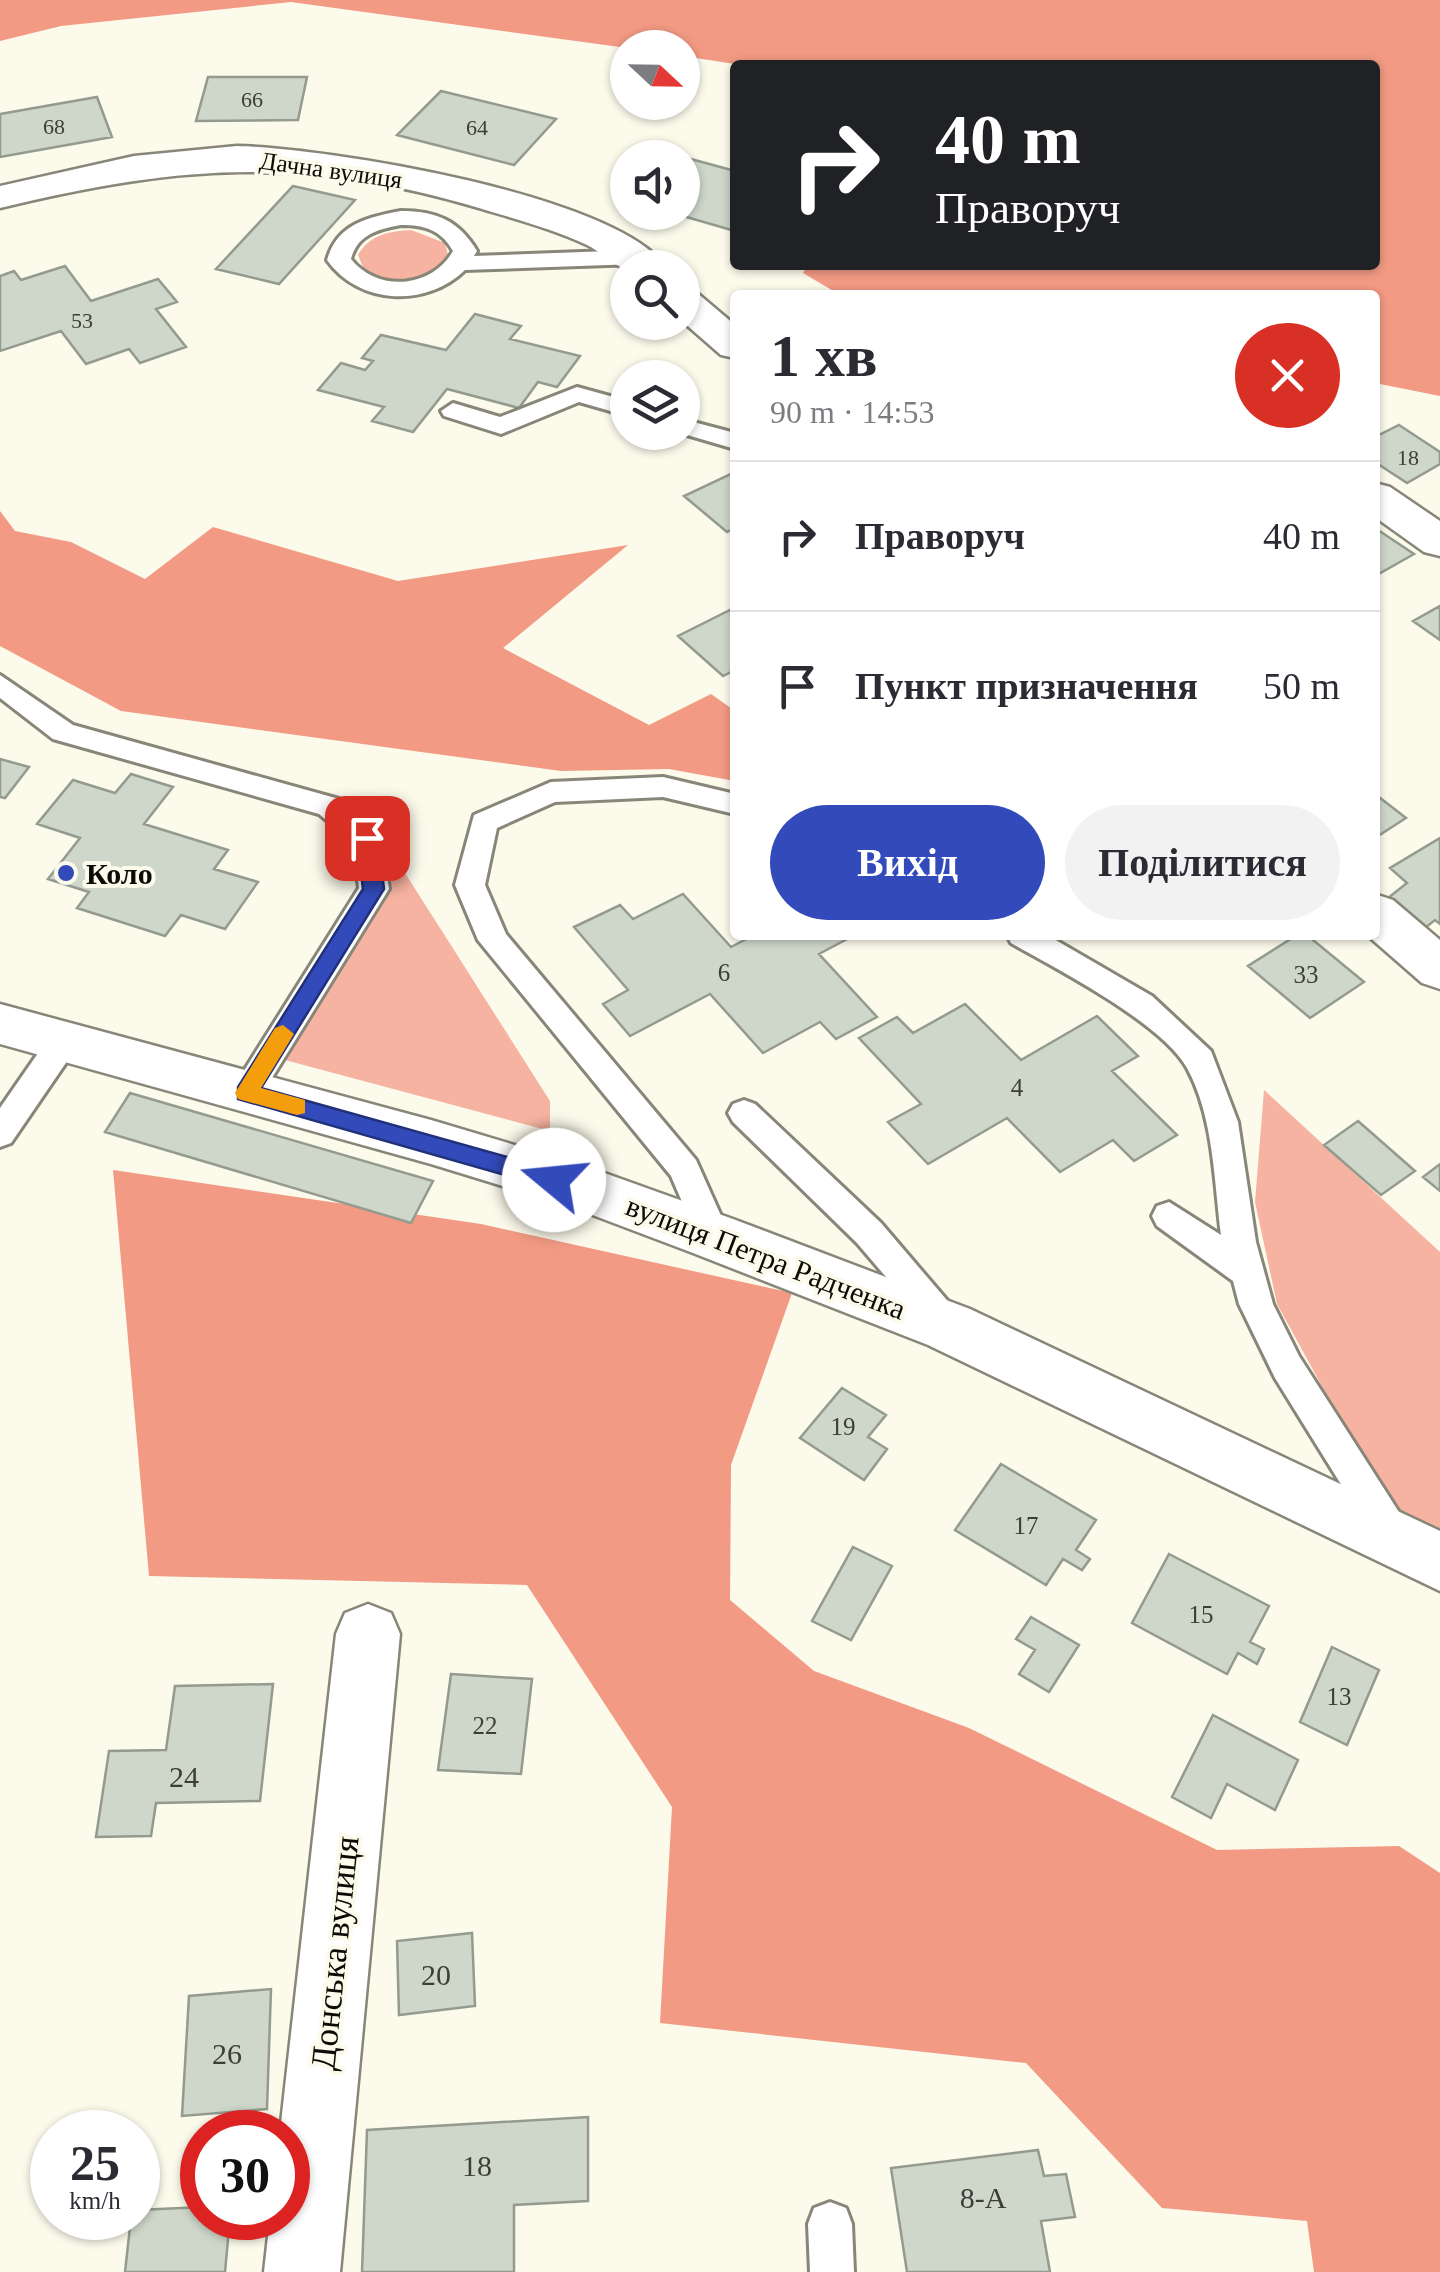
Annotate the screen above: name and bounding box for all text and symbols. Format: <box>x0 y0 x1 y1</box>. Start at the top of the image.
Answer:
north arrow <box>610 30 700 120</box>
map controls <box>610 30 700 450</box>
house number: 66 <box>241 87 263 112</box>
icon: right <box>770 100 900 230</box>
text: 40 m <box>935 101 1081 178</box>
house number: 68 <box>43 114 65 139</box>
house number: 64 <box>466 115 488 140</box>
button: sound <box>610 140 700 230</box>
street label: Дачна вулиця <box>258 147 404 193</box>
text: Праворуч <box>935 183 1120 233</box>
button: search <box>610 250 700 340</box>
house number: 53 <box>71 308 93 333</box>
text: 1 хв <box>770 323 877 389</box>
button: close <box>1235 323 1340 428</box>
button: layers <box>610 360 700 450</box>
text: 90 m · 14:53 <box>770 394 934 430</box>
house number: 18 <box>1397 445 1419 470</box>
icon: right <box>770 509 825 564</box>
text: Праворуч <box>855 515 1025 557</box>
text: 40 m <box>1263 515 1340 557</box>
icon: arrive <box>770 659 825 714</box>
text: Пункт призначення <box>855 665 1198 707</box>
text: 50 m <box>1263 665 1340 707</box>
pin <box>325 796 410 881</box>
button: Вихід <box>770 805 1045 920</box>
button: Поділитися <box>1065 805 1340 920</box>
icon: arrive <box>340 811 395 866</box>
place label: Коло <box>86 857 153 890</box>
marker: Коло <box>55 862 77 884</box>
house number: 6 <box>718 959 730 986</box>
house number: 33 <box>1294 961 1319 988</box>
house number: 4 <box>1011 1074 1024 1101</box>
position arrow <box>502 1128 606 1232</box>
street label: вулиця Петра Радченка <box>622 1188 910 1326</box>
house number: 19 <box>831 1413 856 1440</box>
house number: 17 <box>1014 1512 1039 1539</box>
house number: 15 <box>1189 1601 1214 1628</box>
house number: 13 <box>1327 1683 1352 1710</box>
house number: 22 <box>473 1712 498 1739</box>
house number: 24 <box>169 1760 199 1793</box>
street label: Донська вулиця <box>303 1834 367 2072</box>
house number: 20 <box>421 1958 451 1991</box>
house number: 26 <box>212 2037 242 2070</box>
speed limit sign: 30 <box>180 2110 310 2240</box>
text: 25 <box>70 2135 120 2191</box>
house number: 18 <box>462 2149 492 2182</box>
house number: 8-А <box>960 2181 1007 2214</box>
text: km/h <box>69 2187 121 2214</box>

